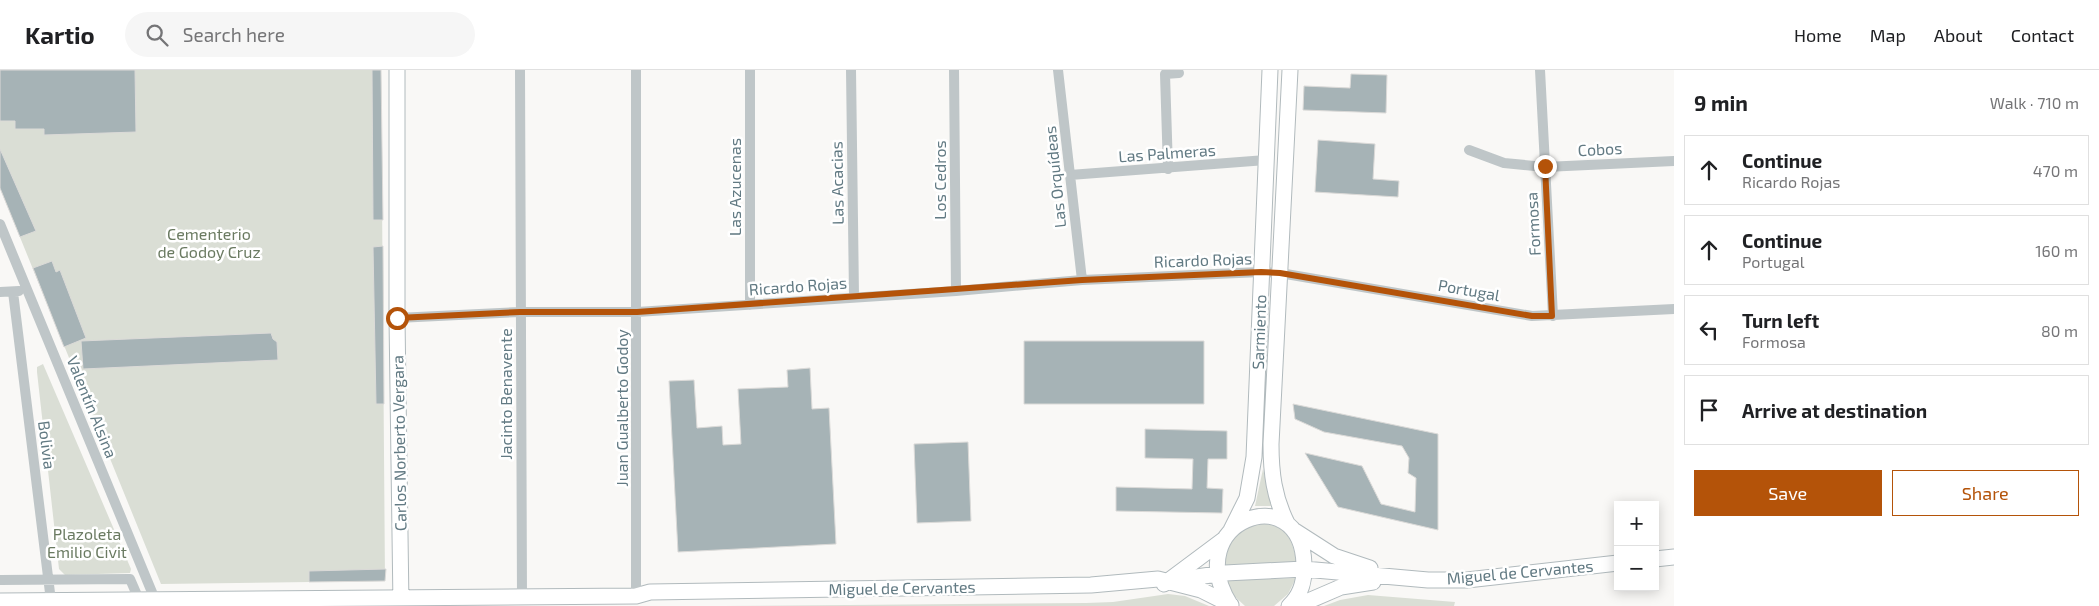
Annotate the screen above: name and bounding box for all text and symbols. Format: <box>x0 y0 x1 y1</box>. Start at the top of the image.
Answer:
search box <box>125 12 475 57</box>
text: Kartio <box>25 20 95 49</box>
icon: search <box>143 21 171 49</box>
text: Search here <box>183 23 285 46</box>
text: Home <box>1794 24 1842 46</box>
text: Map <box>1870 24 1906 46</box>
text: About <box>1934 24 1983 46</box>
text: Contact <box>2011 24 2074 46</box>
text: 9 min <box>1694 90 1748 115</box>
text: Walk · 710 m <box>1990 93 2079 112</box>
street label: Las Orquídeas <box>1040 125 1069 229</box>
street label: Las Azucenas <box>725 138 744 236</box>
street label: Cobos <box>1577 138 1623 159</box>
street label: Los Cedros <box>930 140 949 220</box>
street label: Las Palmeras <box>1118 140 1216 165</box>
street label: Las Acacias <box>826 141 847 225</box>
text: Continue <box>1742 149 1822 172</box>
route end <box>1534 155 1557 178</box>
icon: ahead <box>1695 156 1723 184</box>
text: 470 m <box>2033 161 2078 180</box>
text: Ricardo Rojas <box>1742 172 1840 191</box>
street label: Formosa <box>1521 192 1544 256</box>
park label: Cementerio de Godoy Cruz <box>157 224 261 261</box>
text: Continue <box>1742 229 1822 252</box>
icon: ahead <box>1695 236 1723 264</box>
text: 160 m <box>2035 241 2078 260</box>
street label: Ricardo Rojas <box>1154 248 1252 272</box>
text: Portugal <box>1742 252 1804 271</box>
street label: Ricardo Rojas <box>748 273 848 299</box>
street label: Portugal <box>1437 275 1502 304</box>
street label: Sarmiento <box>1248 294 1269 370</box>
route start <box>386 307 409 330</box>
text: Turn left <box>1742 309 1819 332</box>
icon: left <box>1695 316 1723 344</box>
text: 80 m <box>2041 321 2078 340</box>
street label: Jacinto Benavente <box>496 328 515 460</box>
street label: Juan Gualberto Godoy <box>612 329 631 487</box>
text: Formosa <box>1742 332 1806 351</box>
street label: Valentín Alsina <box>63 353 122 461</box>
street label: Carlos Norberto Vergara <box>387 355 410 531</box>
icon: arrive <box>1695 396 1723 424</box>
text: Arrive at destination <box>1742 399 1927 422</box>
street label: Bolivia <box>35 419 60 470</box>
button: Save <box>1694 470 1882 516</box>
button: Share <box>1892 470 2079 516</box>
map controls <box>1614 501 1659 591</box>
button: + <box>1614 501 1659 546</box>
park label: Plazoleta Emilio Civit <box>47 524 127 561</box>
button: − <box>1614 546 1659 591</box>
street label: Miguel de Cervantes <box>1446 556 1594 587</box>
street label: Miguel de Cervantes <box>828 577 976 598</box>

